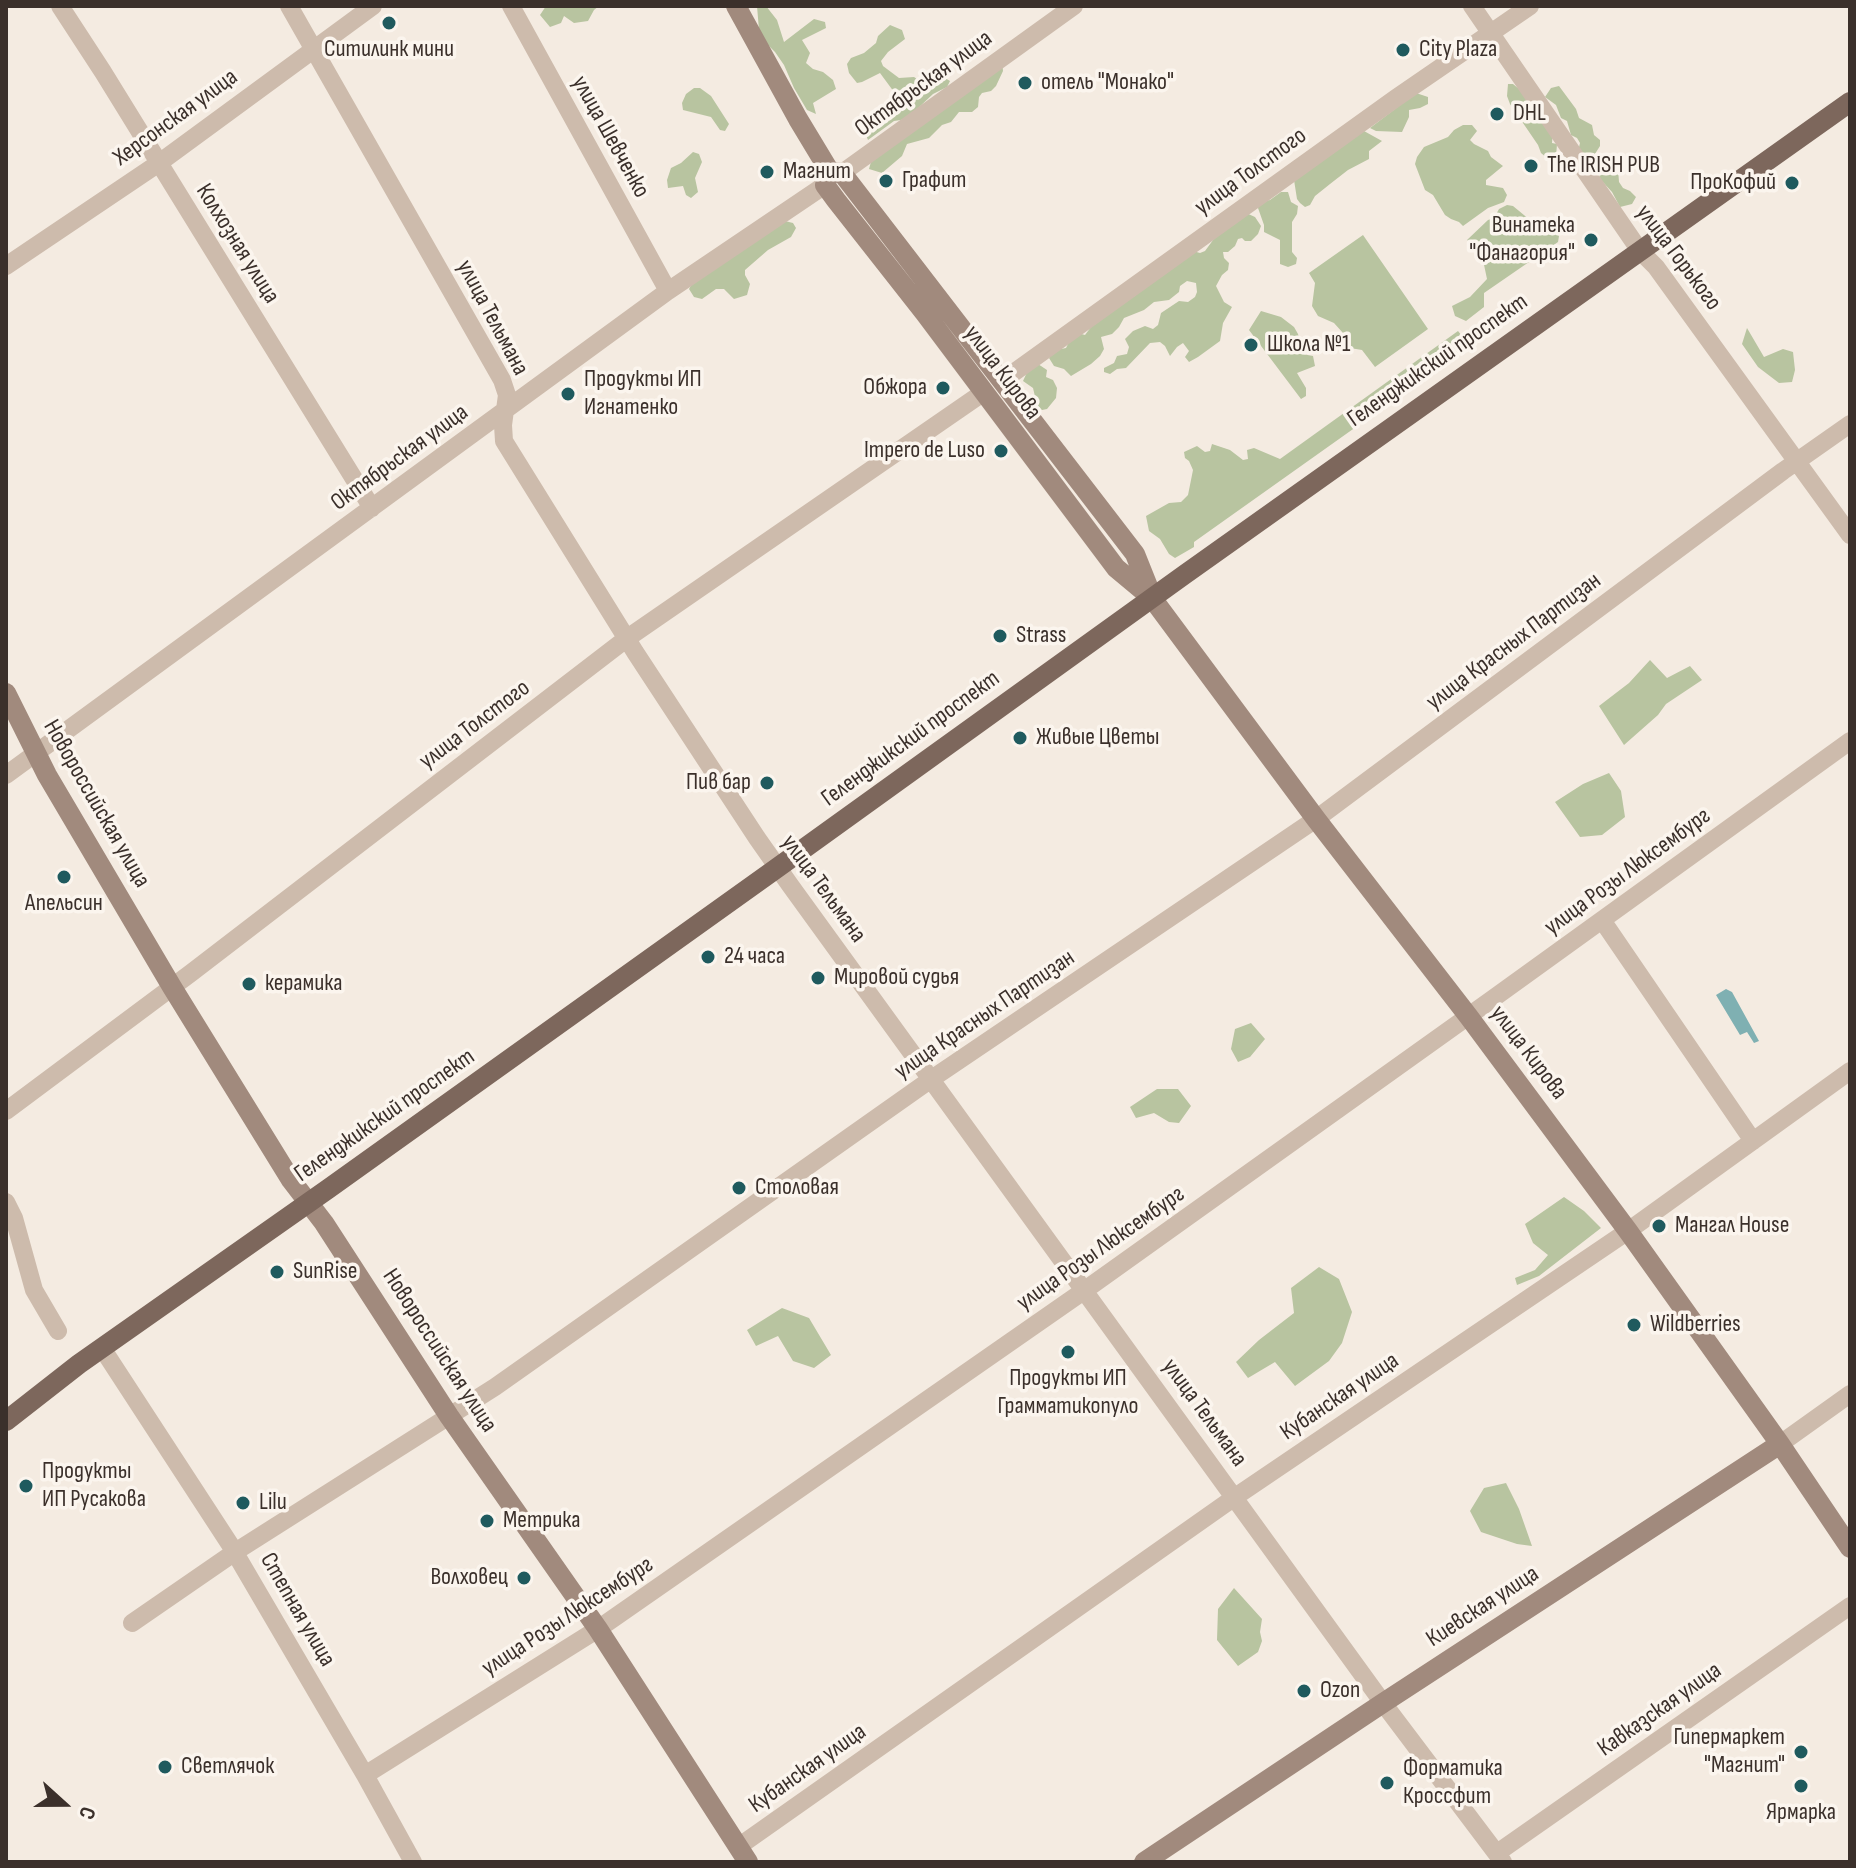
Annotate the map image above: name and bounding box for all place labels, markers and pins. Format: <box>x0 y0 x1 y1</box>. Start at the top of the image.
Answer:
marker: Ситилинк мини <box>380 14 398 32</box>
place label: Ситилинк мини <box>324 36 454 64</box>
place label: City Plaza <box>1419 36 1497 64</box>
marker: City Plaza <box>1394 41 1412 59</box>
place label: отель "Монако" <box>1041 69 1174 97</box>
marker: отель "Монако" <box>1016 74 1034 92</box>
place label: DHL <box>1513 100 1546 128</box>
marker: DHL <box>1488 105 1506 123</box>
place label: The IRISH PUB <box>1547 152 1660 180</box>
marker: The IRISH PUB <box>1522 157 1540 175</box>
place label: Магнит <box>783 158 851 186</box>
marker: Магнит <box>758 163 776 181</box>
place label: Графит <box>902 167 966 195</box>
place label: ПроКофий <box>1690 169 1776 197</box>
marker: Графит <box>877 172 895 190</box>
marker: ПроКофий <box>1783 174 1801 192</box>
place label: Винатека "Фанагория" <box>1469 212 1575 268</box>
marker: Винатека "Фанагория" <box>1582 231 1600 249</box>
place label: Школа №1 <box>1267 331 1350 359</box>
marker: Школа №1 <box>1242 336 1260 354</box>
place label: Продукты ИП Игнатенко <box>584 366 702 422</box>
place label: Обжора <box>863 374 927 402</box>
marker: Обжора <box>934 379 952 397</box>
marker: Продукты ИП Игнатенко <box>559 385 577 403</box>
place label: Impero de Luso <box>864 437 985 465</box>
marker: Impero de Luso <box>992 442 1010 460</box>
place label: Strass <box>1016 622 1066 650</box>
marker: Strass <box>991 627 1009 645</box>
place label: Живые Цветы <box>1036 724 1160 752</box>
marker: Живые Цветы <box>1011 729 1029 747</box>
place label: Пив бар <box>686 769 751 797</box>
marker: Пив бар <box>758 774 776 792</box>
marker: Апельсин <box>55 868 73 886</box>
place label: Апельсин <box>25 890 103 918</box>
place label: 24 часа <box>724 943 785 971</box>
marker: 24 часа <box>699 948 717 966</box>
place label: Мировой судья <box>834 964 959 992</box>
marker: Мировой судья <box>809 969 827 987</box>
place label: керамика <box>265 970 343 998</box>
marker: керамика <box>240 975 258 993</box>
place label: Столовая <box>755 1174 839 1202</box>
marker: Столовая <box>730 1179 748 1197</box>
place label: Мангал House <box>1675 1212 1789 1240</box>
marker: Мангал House <box>1650 1217 1668 1235</box>
place label: SunRise <box>293 1258 357 1286</box>
marker: SunRise <box>268 1263 286 1281</box>
place label: Wildberries <box>1650 1311 1741 1339</box>
marker: Wildberries <box>1625 1316 1643 1334</box>
marker: Продукты ИП Грамматикопуло <box>1059 1343 1077 1361</box>
place label: Продукты ИП Грамматикопуло <box>998 1365 1138 1421</box>
place label: Продукты ИП Русакова <box>42 1458 146 1514</box>
marker: Продукты ИП Русакова <box>17 1477 35 1495</box>
place label: Lilu <box>259 1489 287 1517</box>
marker: Lilu <box>234 1494 252 1512</box>
place label: Метрика <box>503 1507 580 1535</box>
marker: Метрика <box>478 1512 496 1530</box>
place label: Волховец <box>430 1564 508 1592</box>
marker: Волховец <box>515 1569 533 1587</box>
place label: Ozon <box>1320 1677 1360 1705</box>
marker: Ozon <box>1295 1682 1313 1700</box>
place label: Гипермаркет "Магнит" <box>1673 1724 1785 1780</box>
marker: Гипермаркет "Магнит" <box>1792 1743 1810 1761</box>
place label: Светлячок <box>181 1753 274 1781</box>
place label: Форматика Кроссфит <box>1403 1755 1503 1811</box>
marker: Светлячок <box>156 1758 174 1776</box>
marker: Форматика Кроссфит <box>1378 1774 1396 1792</box>
marker: Ярмарка <box>1792 1777 1810 1795</box>
place label: Ярмарка <box>1766 1799 1836 1827</box>

